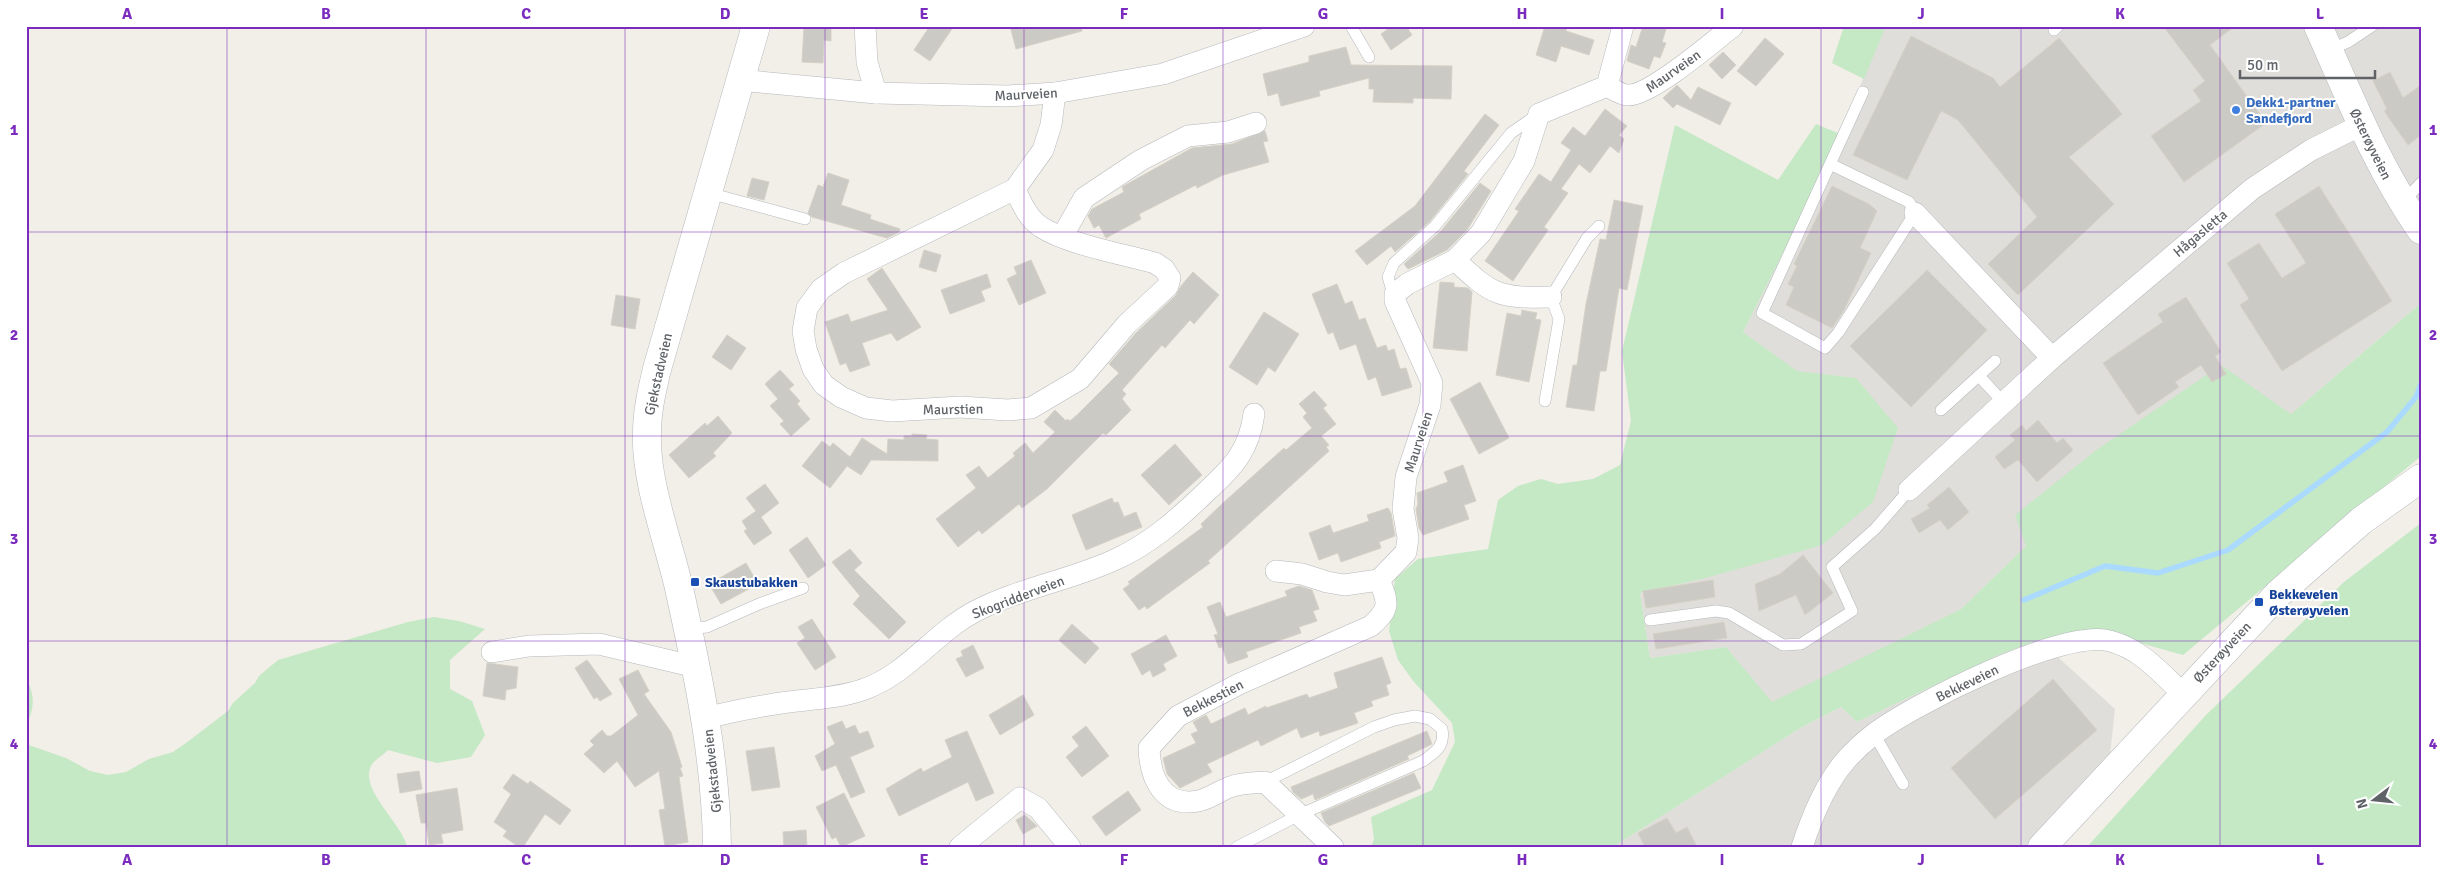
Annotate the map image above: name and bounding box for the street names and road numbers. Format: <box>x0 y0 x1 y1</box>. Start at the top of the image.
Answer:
street label: Maurveien <box>1642 46 1704 97</box>
street label: Maurveien <box>994 84 1058 105</box>
street label: Østerøyveien <box>2346 106 2395 183</box>
street label: Hågasletta <box>2170 206 2231 261</box>
street label: Gjekstadveien <box>641 331 676 417</box>
street label: Maurstien <box>922 400 984 419</box>
street label: Maurveien <box>1401 409 1436 475</box>
street label: Skogridderveien <box>970 572 1067 623</box>
street label: Østerøyveien <box>2190 618 2255 686</box>
street label: Bekkeveien <box>1933 661 2001 706</box>
street label: Bekkestien <box>1180 676 1246 721</box>
street label: Gjekstadveien <box>700 728 725 814</box>

